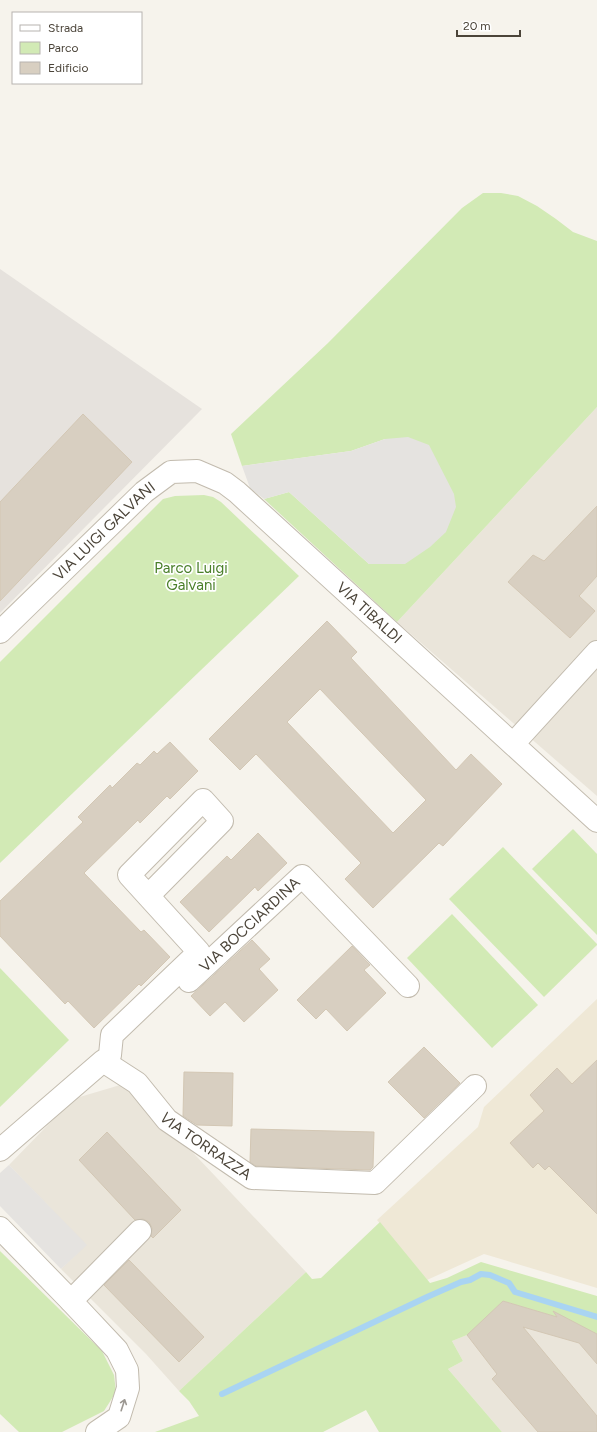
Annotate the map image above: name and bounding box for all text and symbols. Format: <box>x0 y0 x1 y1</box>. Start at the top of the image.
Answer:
legend <box>12 12 142 84</box>
scale bar <box>457 12 520 38</box>
text: 20 m <box>463 19 491 33</box>
text: Strada <box>48 21 83 35</box>
text: Parco <box>48 41 78 55</box>
text: Edificio <box>48 61 88 75</box>
street label: VIA LUIGI GALVANI <box>49 478 159 584</box>
park label: Parco Luigi Galvani <box>154 559 228 594</box>
street label: VIA TIBALDI <box>333 578 406 647</box>
street label: VIA BOCCIARDINA <box>196 873 304 976</box>
street label: VIA TORRAZZA <box>156 1109 255 1184</box>
one-way arrow <box>120 1399 127 1412</box>

